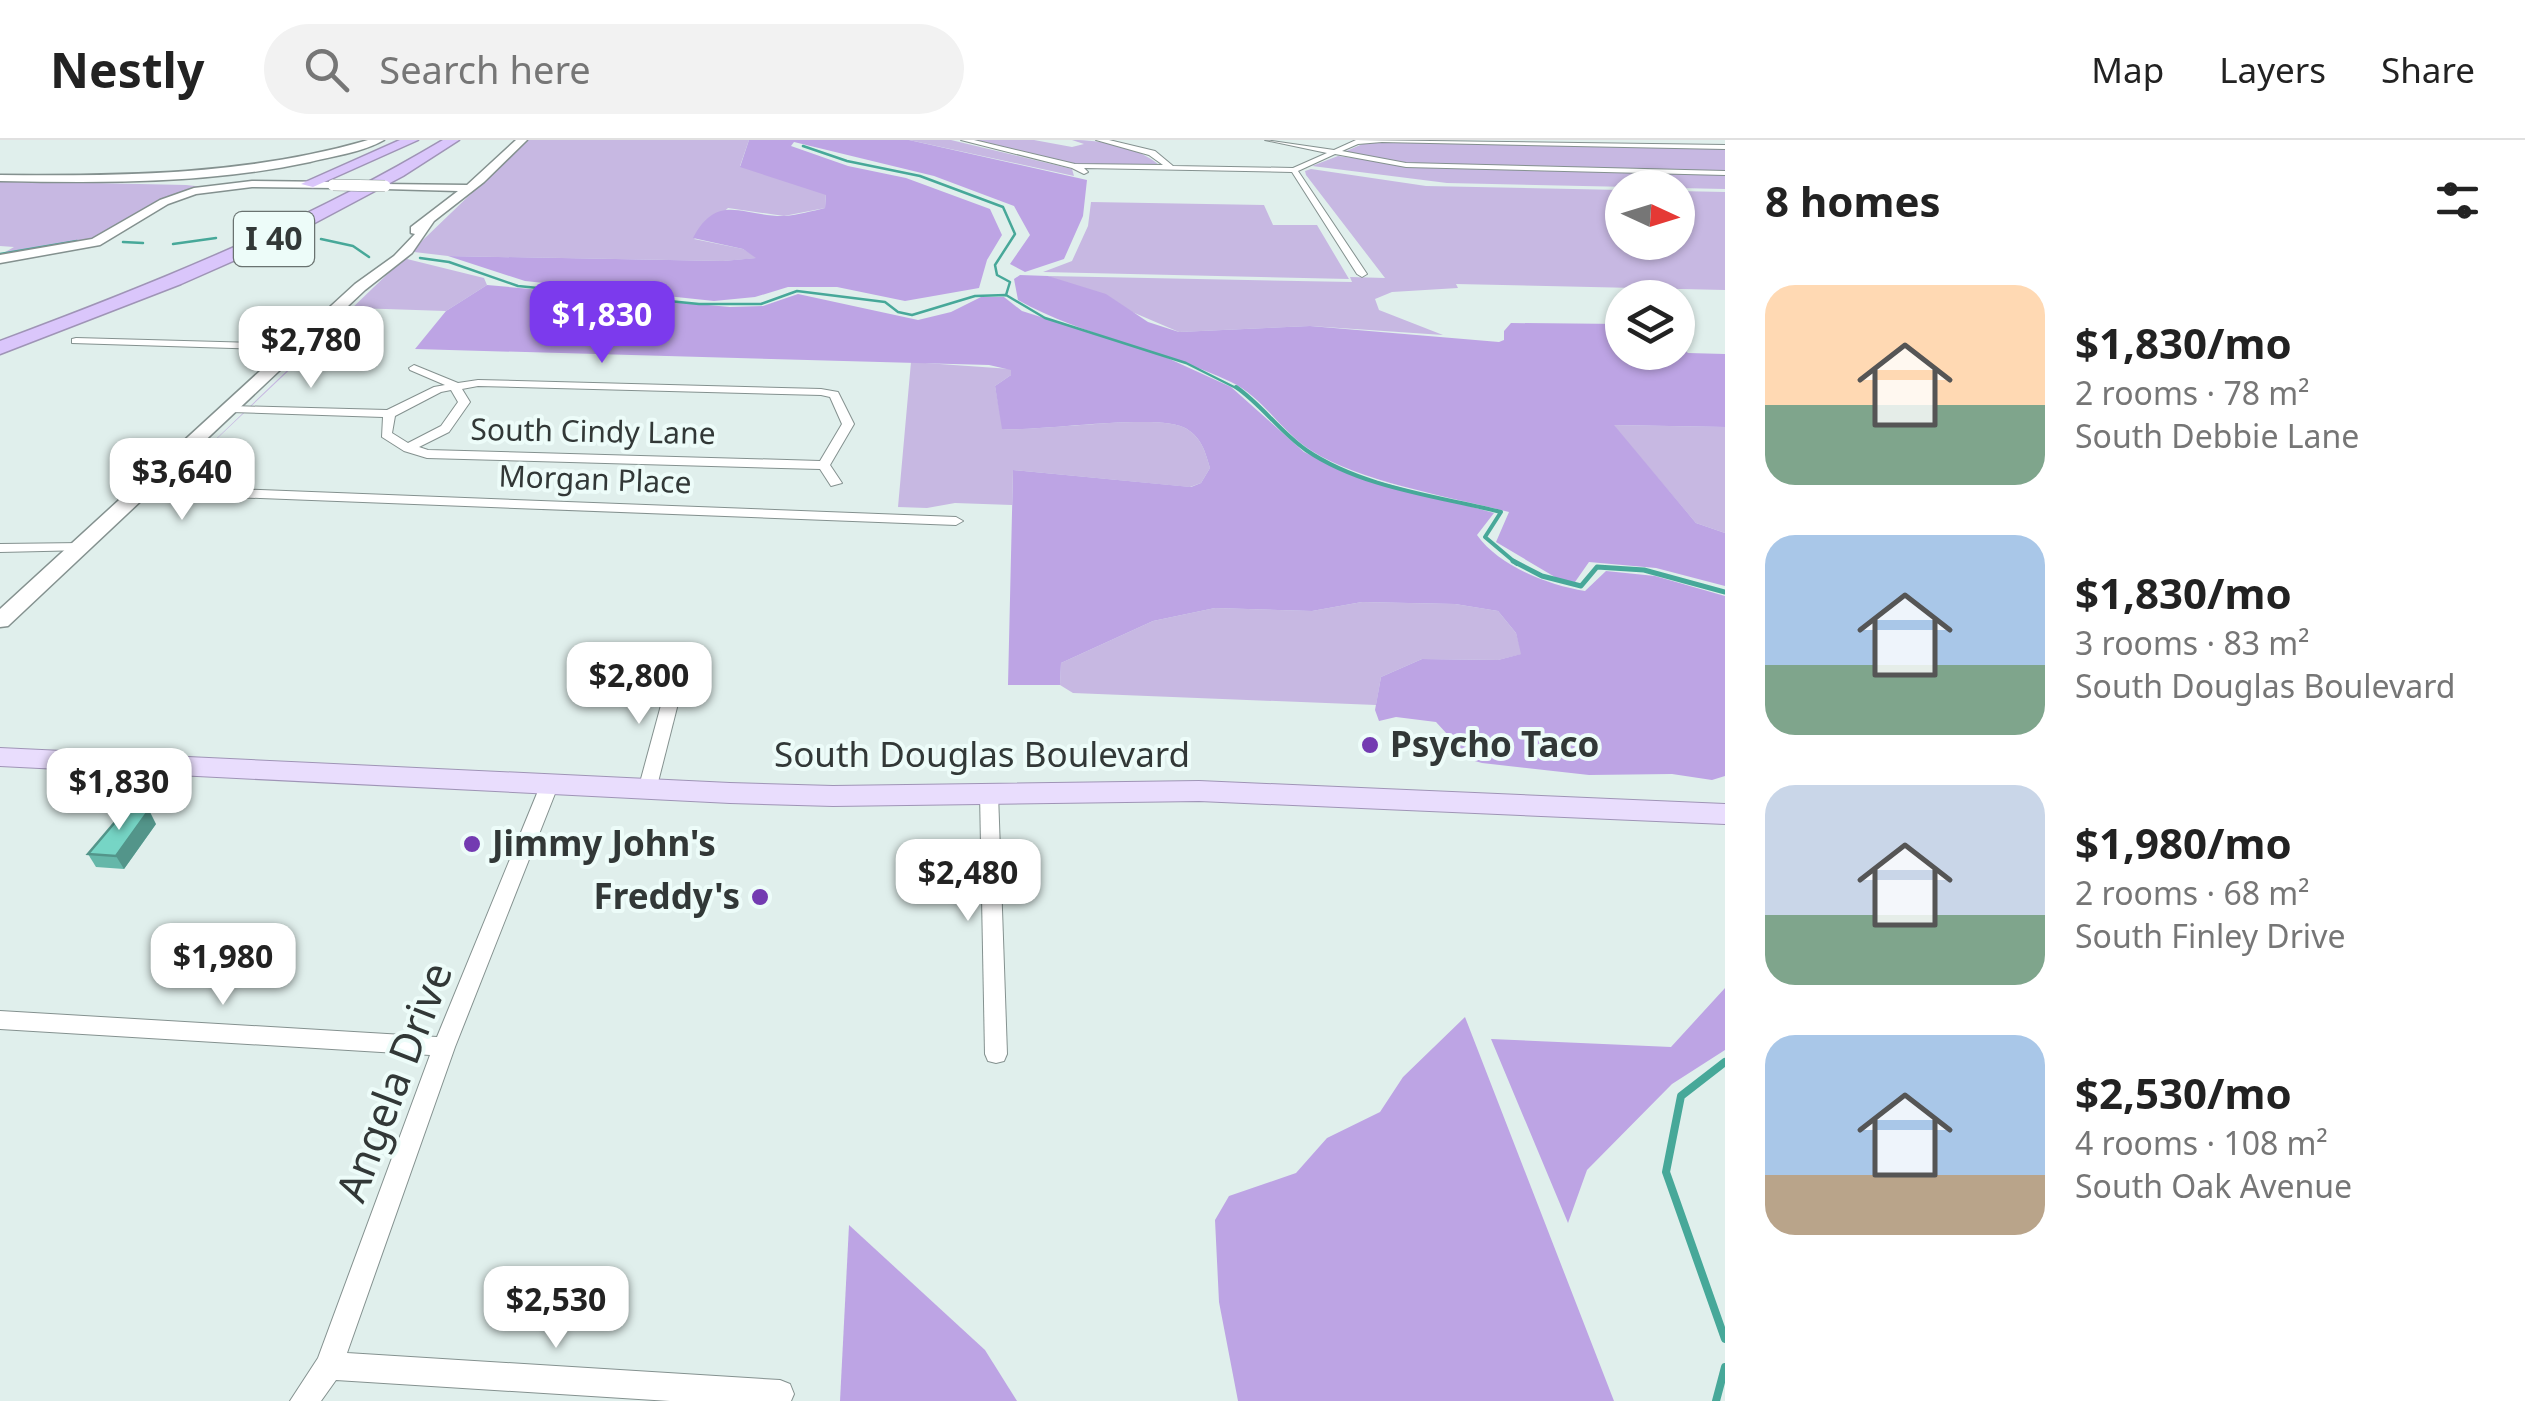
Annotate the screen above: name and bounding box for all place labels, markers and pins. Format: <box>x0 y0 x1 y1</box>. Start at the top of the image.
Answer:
pin: $1,830 <box>521 281 683 366</box>
pin: $2,780 <box>230 306 392 391</box>
pin: $3,640 <box>101 438 263 523</box>
pin: $2,800 <box>558 642 720 727</box>
place label: Psycho Taco <box>1390 720 1599 767</box>
marker: Psycho Taco <box>1359 734 1381 756</box>
pin: $1,830 <box>38 748 200 833</box>
place label: Jimmy John's <box>489 819 716 866</box>
marker: Jimmy John's <box>461 833 483 855</box>
pin: $2,480 <box>887 839 1049 924</box>
place label: Freddy's <box>593 872 740 919</box>
marker: Freddy's <box>749 886 771 908</box>
pin: $1,980 <box>142 923 304 1008</box>
pin: $2,530 <box>475 1266 637 1351</box>

